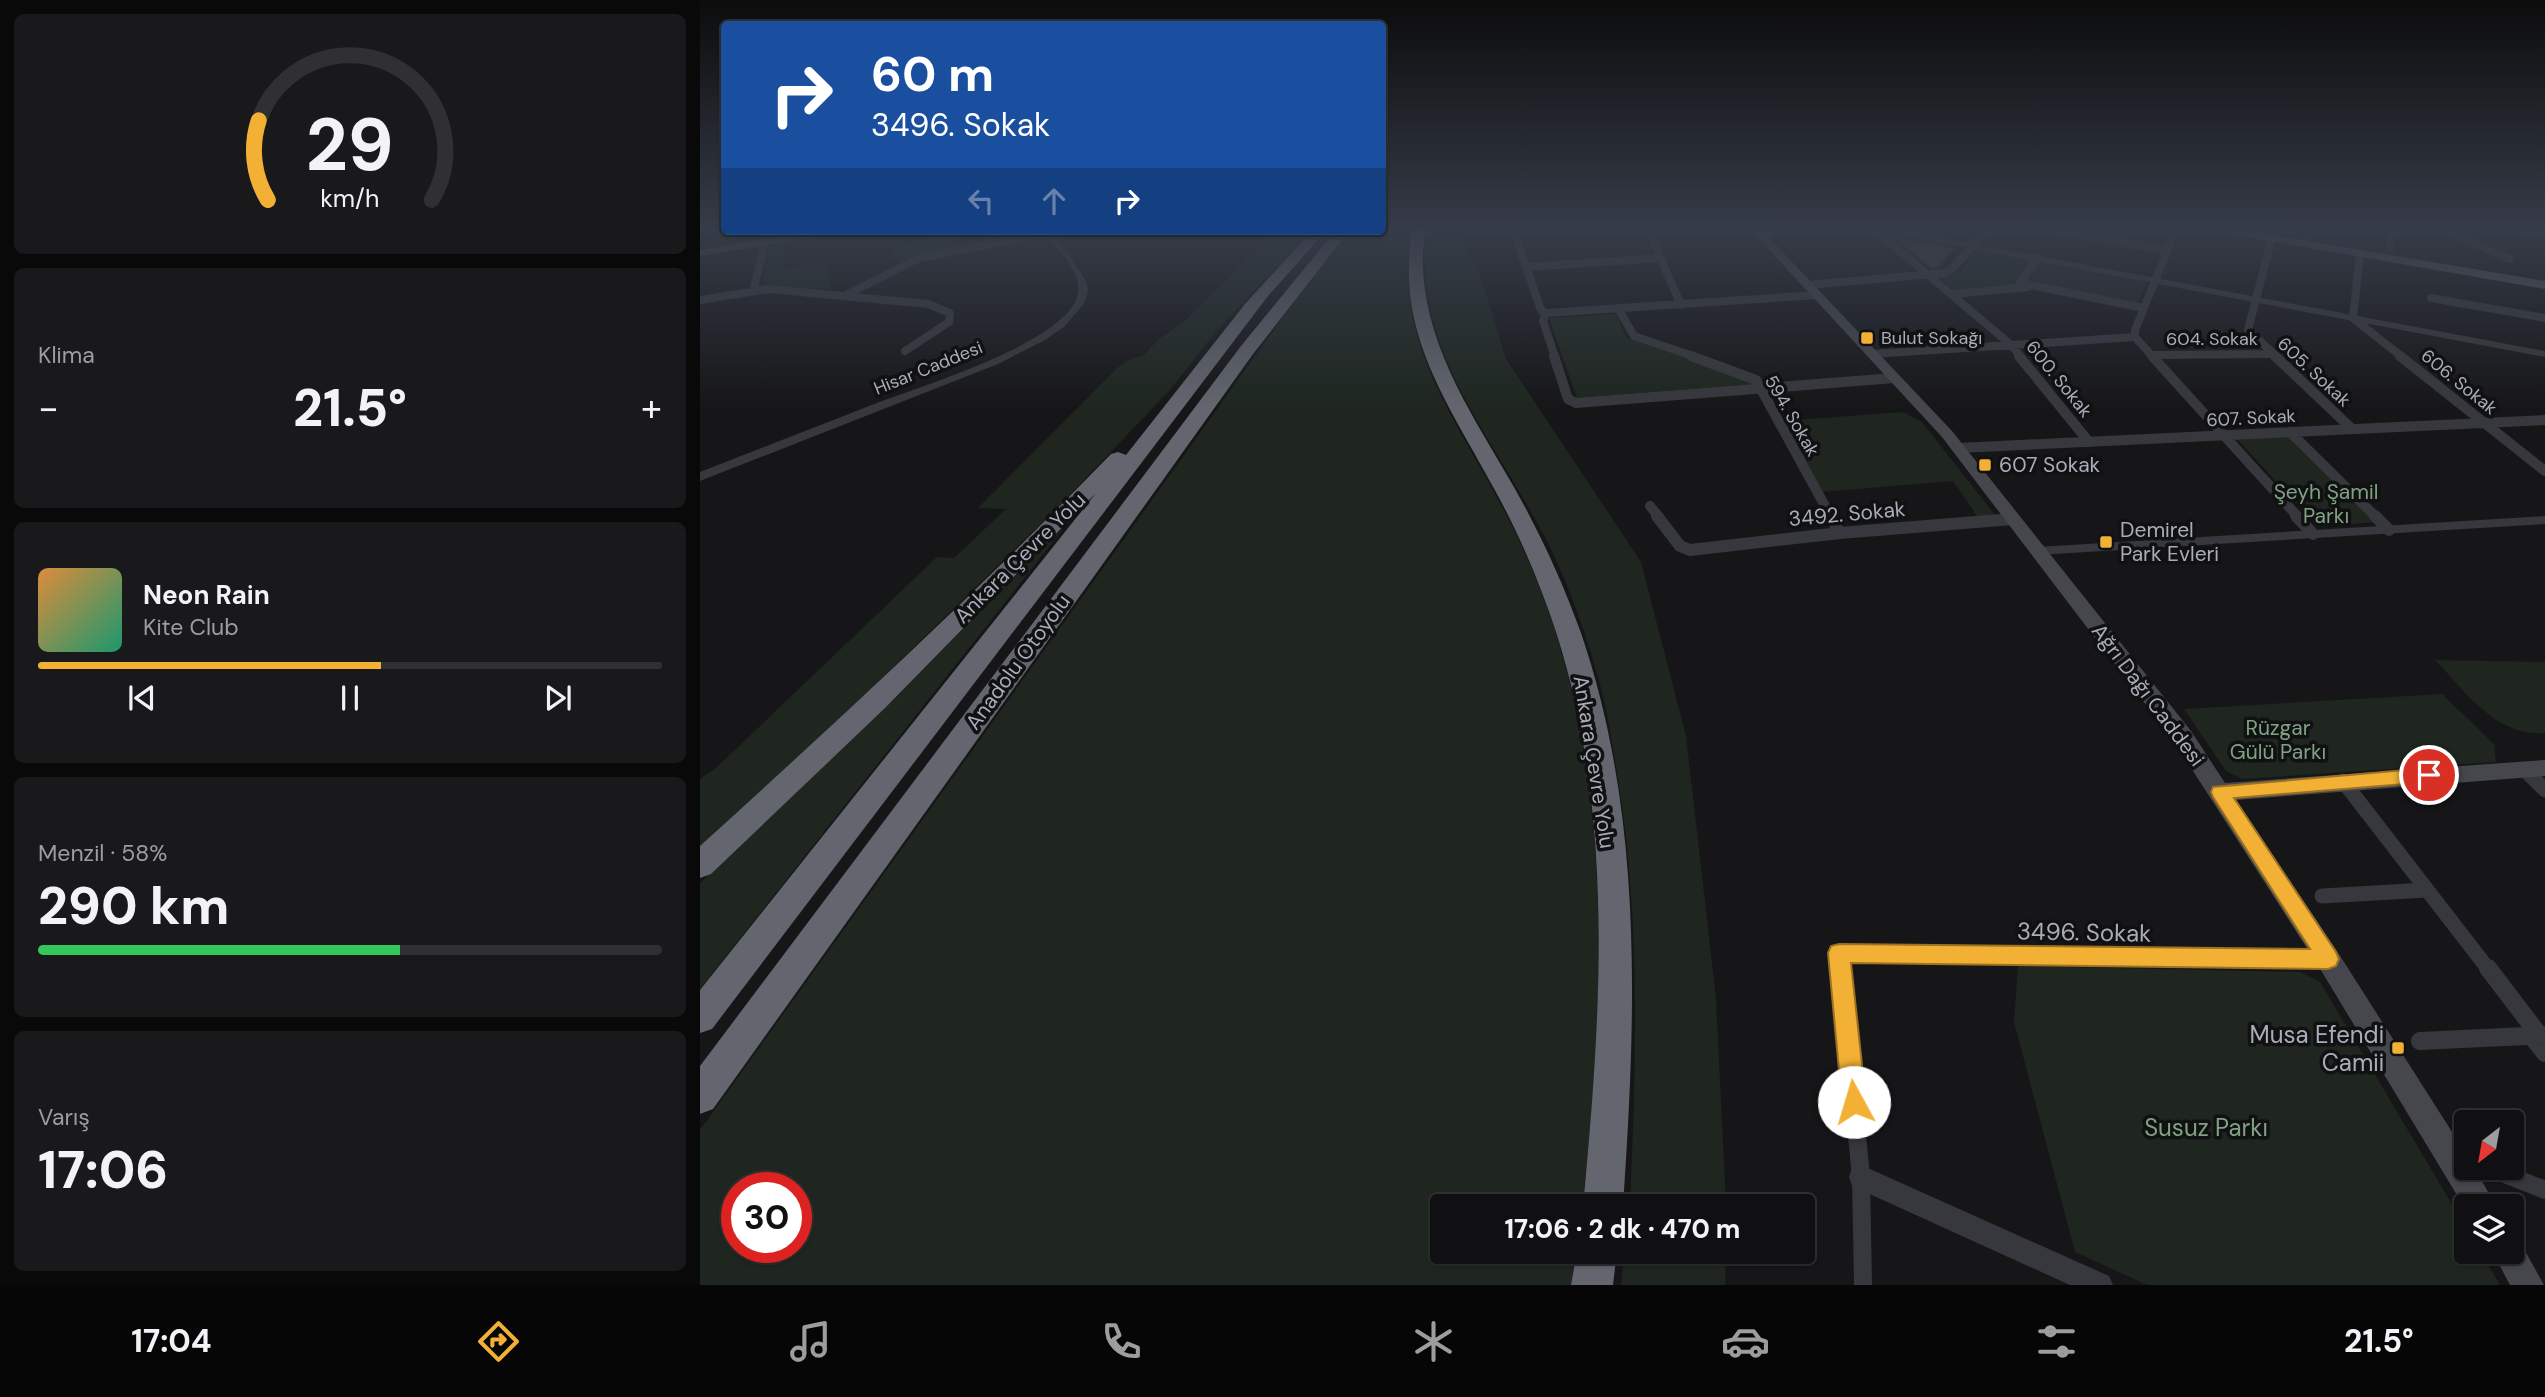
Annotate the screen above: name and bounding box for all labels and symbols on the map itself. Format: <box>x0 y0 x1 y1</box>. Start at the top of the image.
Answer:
place label: Bulut Sokağı <box>1881 326 1982 350</box>
street label: 604. Sokak <box>2166 327 2258 351</box>
marker: Bulut Sokağı <box>1859 330 1875 346</box>
street label: 605. Sokak <box>2272 332 2356 412</box>
street label: Hisar Caddesi <box>870 335 986 401</box>
street label: 600. Sokak <box>2021 335 2097 423</box>
street label: 606. Sokak <box>2416 344 2502 420</box>
street label: 594. Sokak <box>1759 371 1825 461</box>
street label: 607. Sokak <box>2206 404 2296 432</box>
place label: 607 Sokak <box>1999 451 2101 479</box>
marker: 607 Sokak <box>1977 457 1993 473</box>
park label: Şeyh Şamil Parkı <box>2274 478 2378 530</box>
street label: Ankara Çevre Yolu <box>948 486 1092 630</box>
street label: 3492. Sokak <box>1788 495 1907 533</box>
place label: Demirel Park Evleri <box>2120 516 2219 568</box>
marker: Demirel Park Evleri <box>2098 534 2114 550</box>
street label: Anadolu Otoyolu <box>959 589 1077 735</box>
street label: Ağrı Dağı Caddesi <box>2085 618 2211 772</box>
street label: Ankara Çevre Yolu <box>1567 674 1621 850</box>
park label: Rüzgar Gülü Parkı <box>2230 714 2326 766</box>
pin <box>2399 745 2459 805</box>
street label: 3496. Sokak <box>2017 915 2151 949</box>
place label: Musa Efendi Camii <box>2250 1019 2384 1078</box>
marker: Musa Efendi Camii <box>2390 1040 2406 1056</box>
position arrow <box>1817 1065 1891 1139</box>
north arrow <box>2454 1110 2524 1180</box>
park label: Susuz Parkı <box>2144 1112 2268 1143</box>
speed limit sign: 30 <box>721 1172 812 1263</box>

